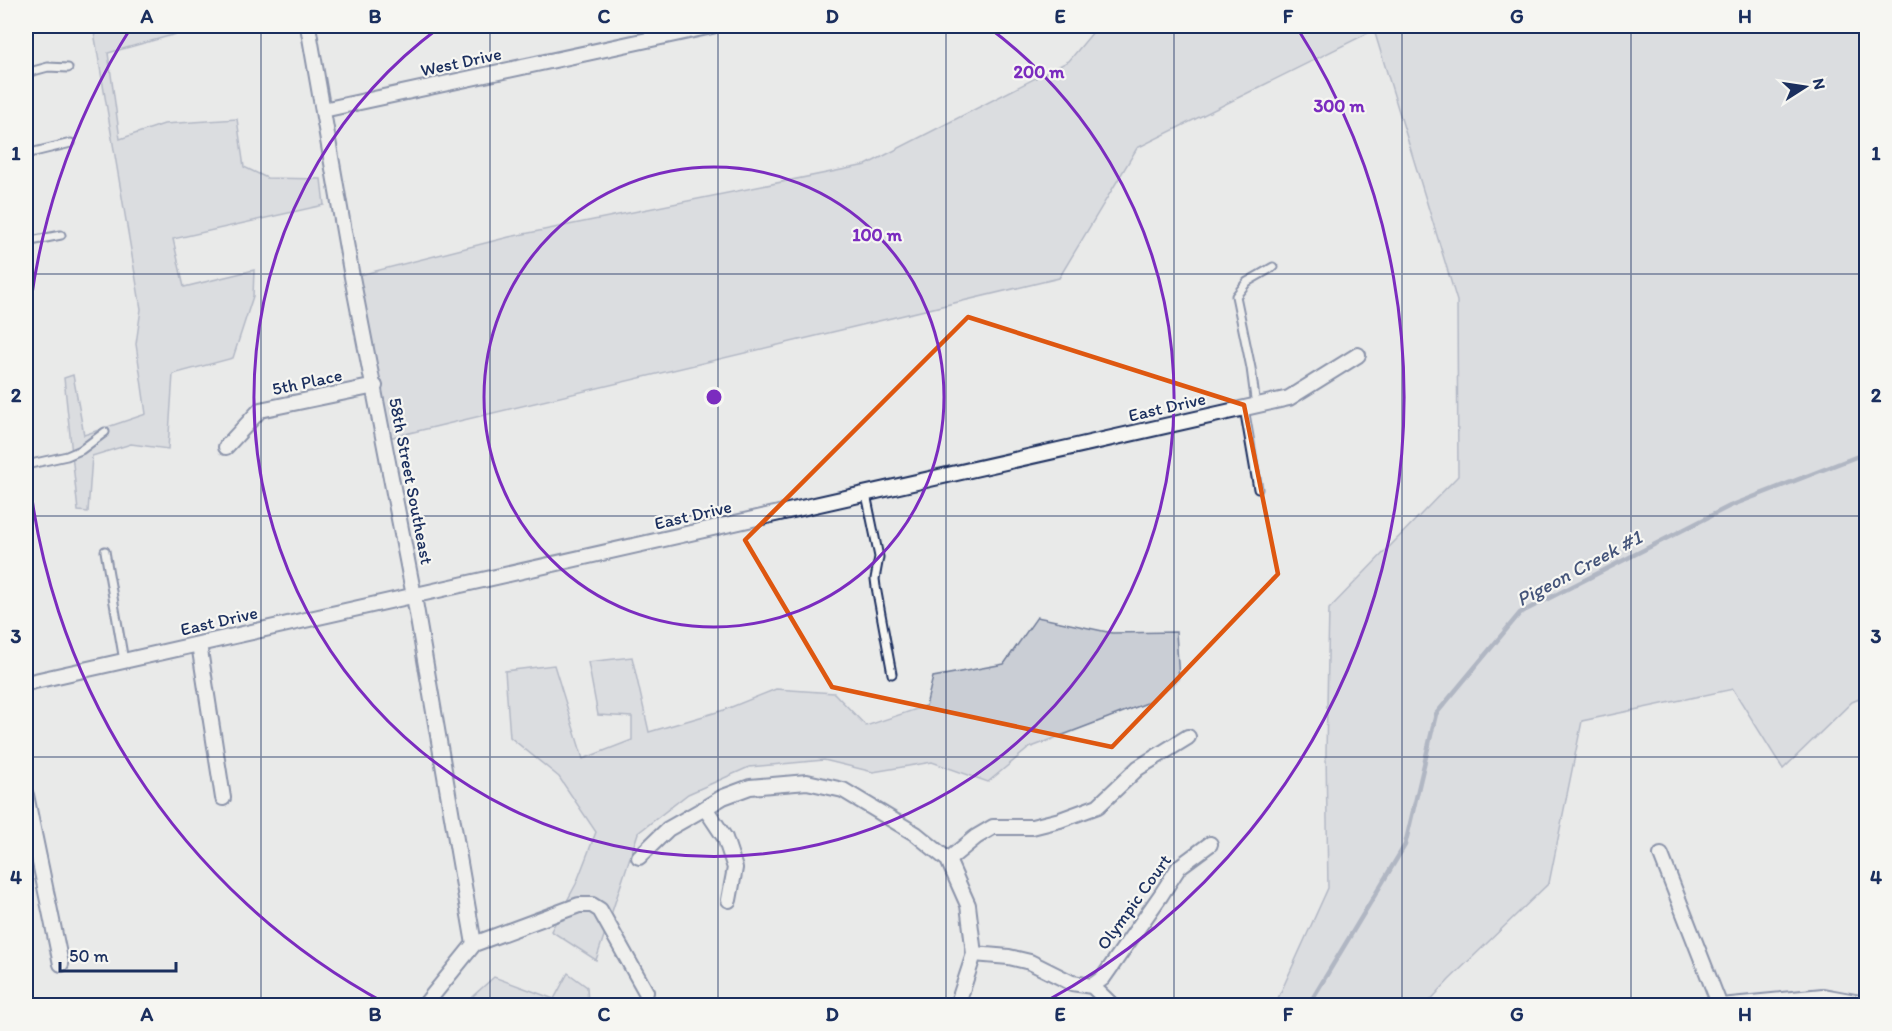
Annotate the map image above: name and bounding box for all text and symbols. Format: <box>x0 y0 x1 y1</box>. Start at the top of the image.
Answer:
text: A <box>140 4 154 28</box>
text: B <box>369 4 382 28</box>
text: C <box>598 4 611 28</box>
text: D <box>825 4 839 28</box>
text: E <box>1054 4 1066 28</box>
text: F <box>1283 4 1294 28</box>
text: G <box>1510 4 1524 28</box>
text: H <box>1738 4 1752 28</box>
street label: West Drive <box>418 43 504 81</box>
north arrow <box>1775 57 1835 117</box>
text: 200 m <box>1014 61 1065 83</box>
text: N <box>1809 77 1830 91</box>
text: 300 m <box>1313 95 1365 117</box>
text: 1 <box>11 141 21 165</box>
text: 1 <box>1871 141 1881 165</box>
text: 100 m <box>852 224 903 246</box>
street label: 5th Place <box>270 364 344 400</box>
text: 2 <box>11 383 22 407</box>
text: 2 <box>1871 383 1882 407</box>
centre of rings <box>704 387 724 407</box>
street label: East Drive <box>1126 387 1208 427</box>
street label: 58th Street Southeast <box>384 396 438 567</box>
street label: East Drive <box>652 495 734 535</box>
water label: Pigeon Creek #1 <box>1512 525 1646 611</box>
street label: East Drive <box>178 601 260 641</box>
text: 3 <box>11 624 22 648</box>
text: 3 <box>1871 624 1882 648</box>
street label: Olympic Court <box>1092 850 1176 954</box>
text: 4 <box>10 865 22 889</box>
text: 4 <box>1870 865 1882 889</box>
scale bar <box>60 935 176 973</box>
text: 50 m <box>69 945 109 967</box>
text: A <box>140 1002 154 1026</box>
text: B <box>369 1002 382 1026</box>
text: C <box>598 1002 611 1026</box>
text: D <box>825 1002 839 1026</box>
text: E <box>1054 1002 1066 1026</box>
text: F <box>1283 1002 1294 1026</box>
text: G <box>1510 1002 1524 1026</box>
text: H <box>1738 1002 1752 1026</box>

